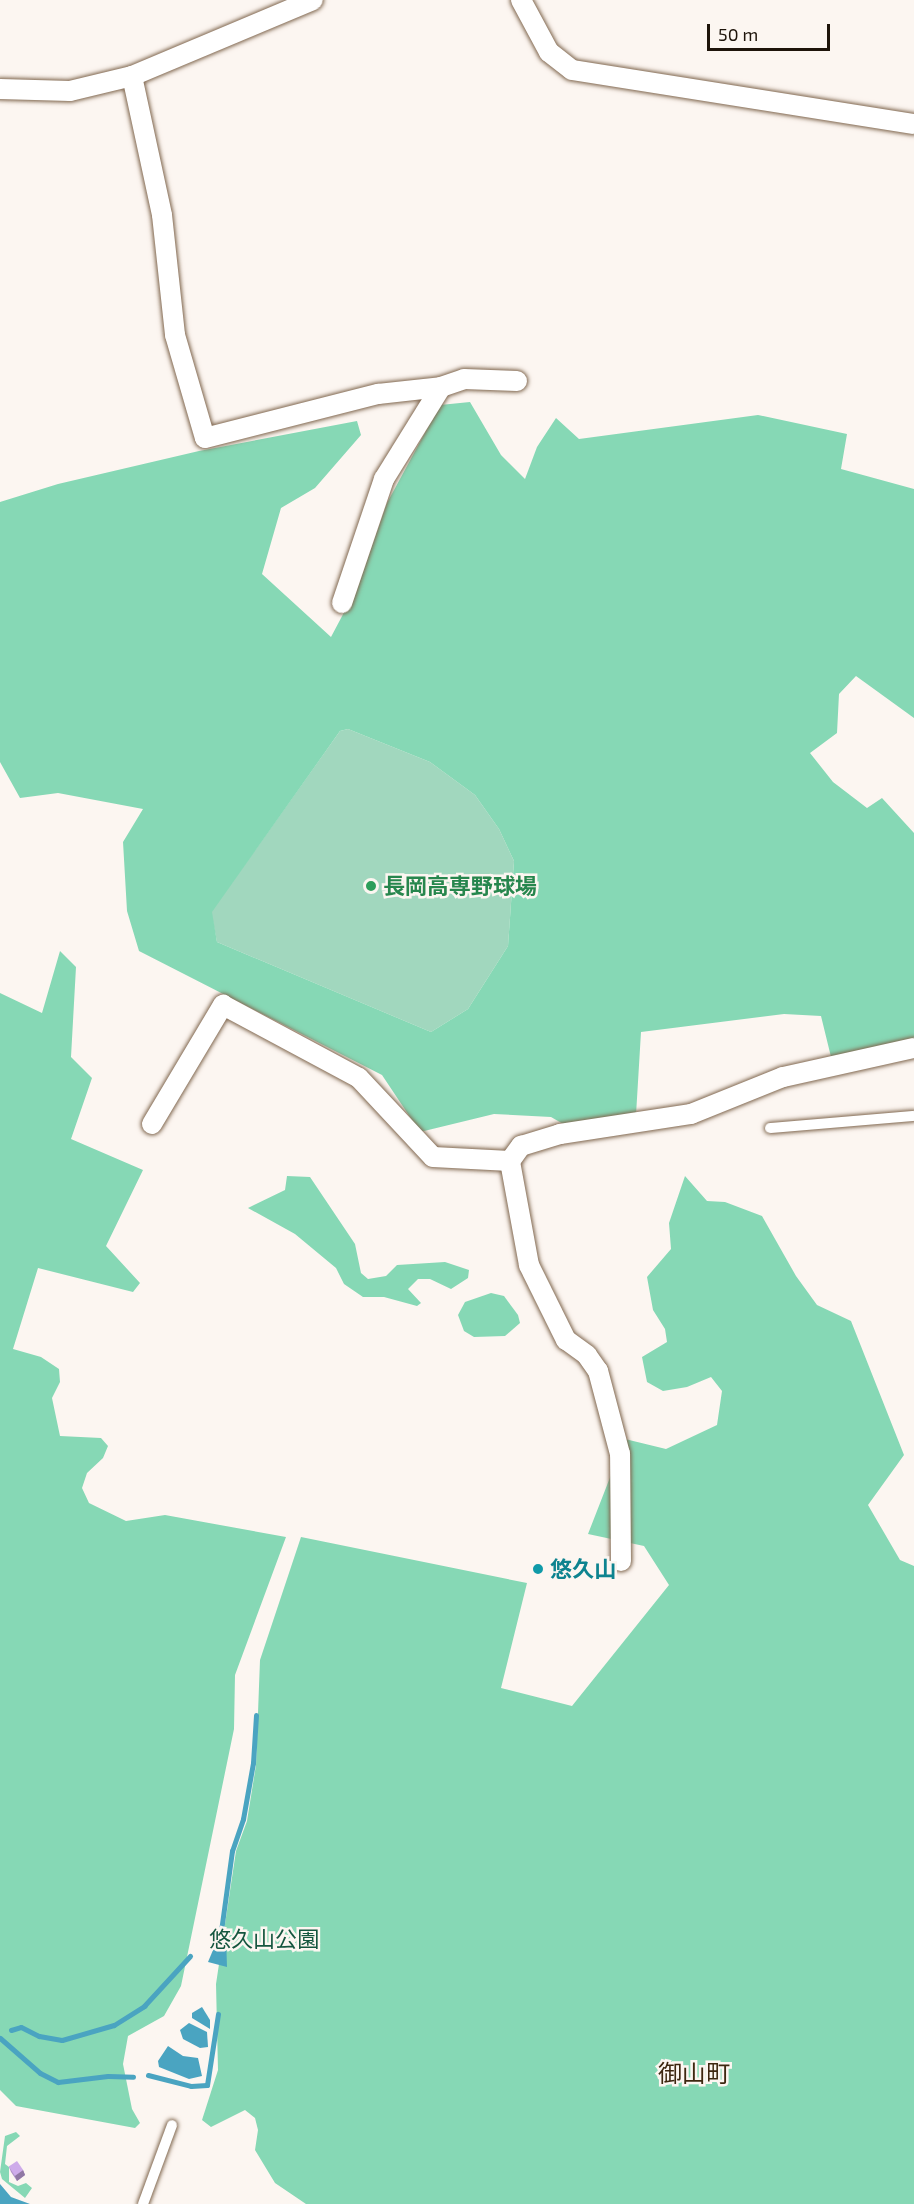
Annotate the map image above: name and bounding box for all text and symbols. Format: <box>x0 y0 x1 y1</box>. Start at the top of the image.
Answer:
scale bar <box>710 12 833 50</box>
text: 50 m <box>718 23 758 45</box>
place label: 長岡高専野球場 <box>383 873 537 899</box>
marker: 長岡高専野球場 <box>364 879 378 893</box>
place label: 悠久山 <box>550 1556 616 1582</box>
marker: 悠久山 <box>531 1562 545 1576</box>
park label: 悠久山公園 <box>209 1926 319 1952</box>
district label: 御山町 <box>658 2059 730 2087</box>

